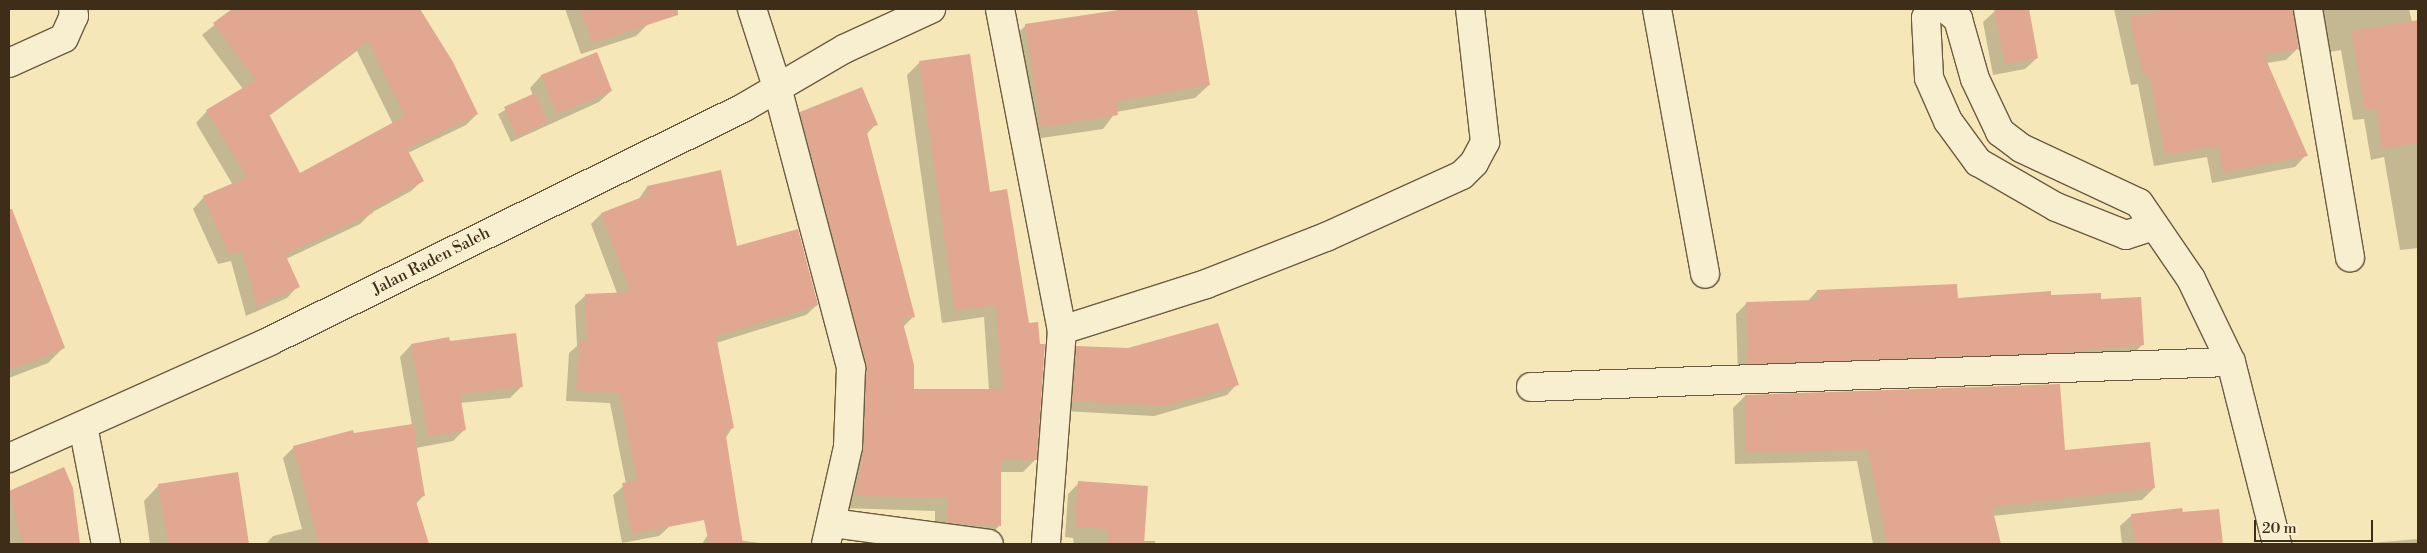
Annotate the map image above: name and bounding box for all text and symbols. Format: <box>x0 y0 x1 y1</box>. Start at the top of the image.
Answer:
street label: Jalan Raden Saleh <box>369 223 493 299</box>
scale bar <box>2257 510 2376 542</box>
text: 20 m <box>2262 519 2297 538</box>

